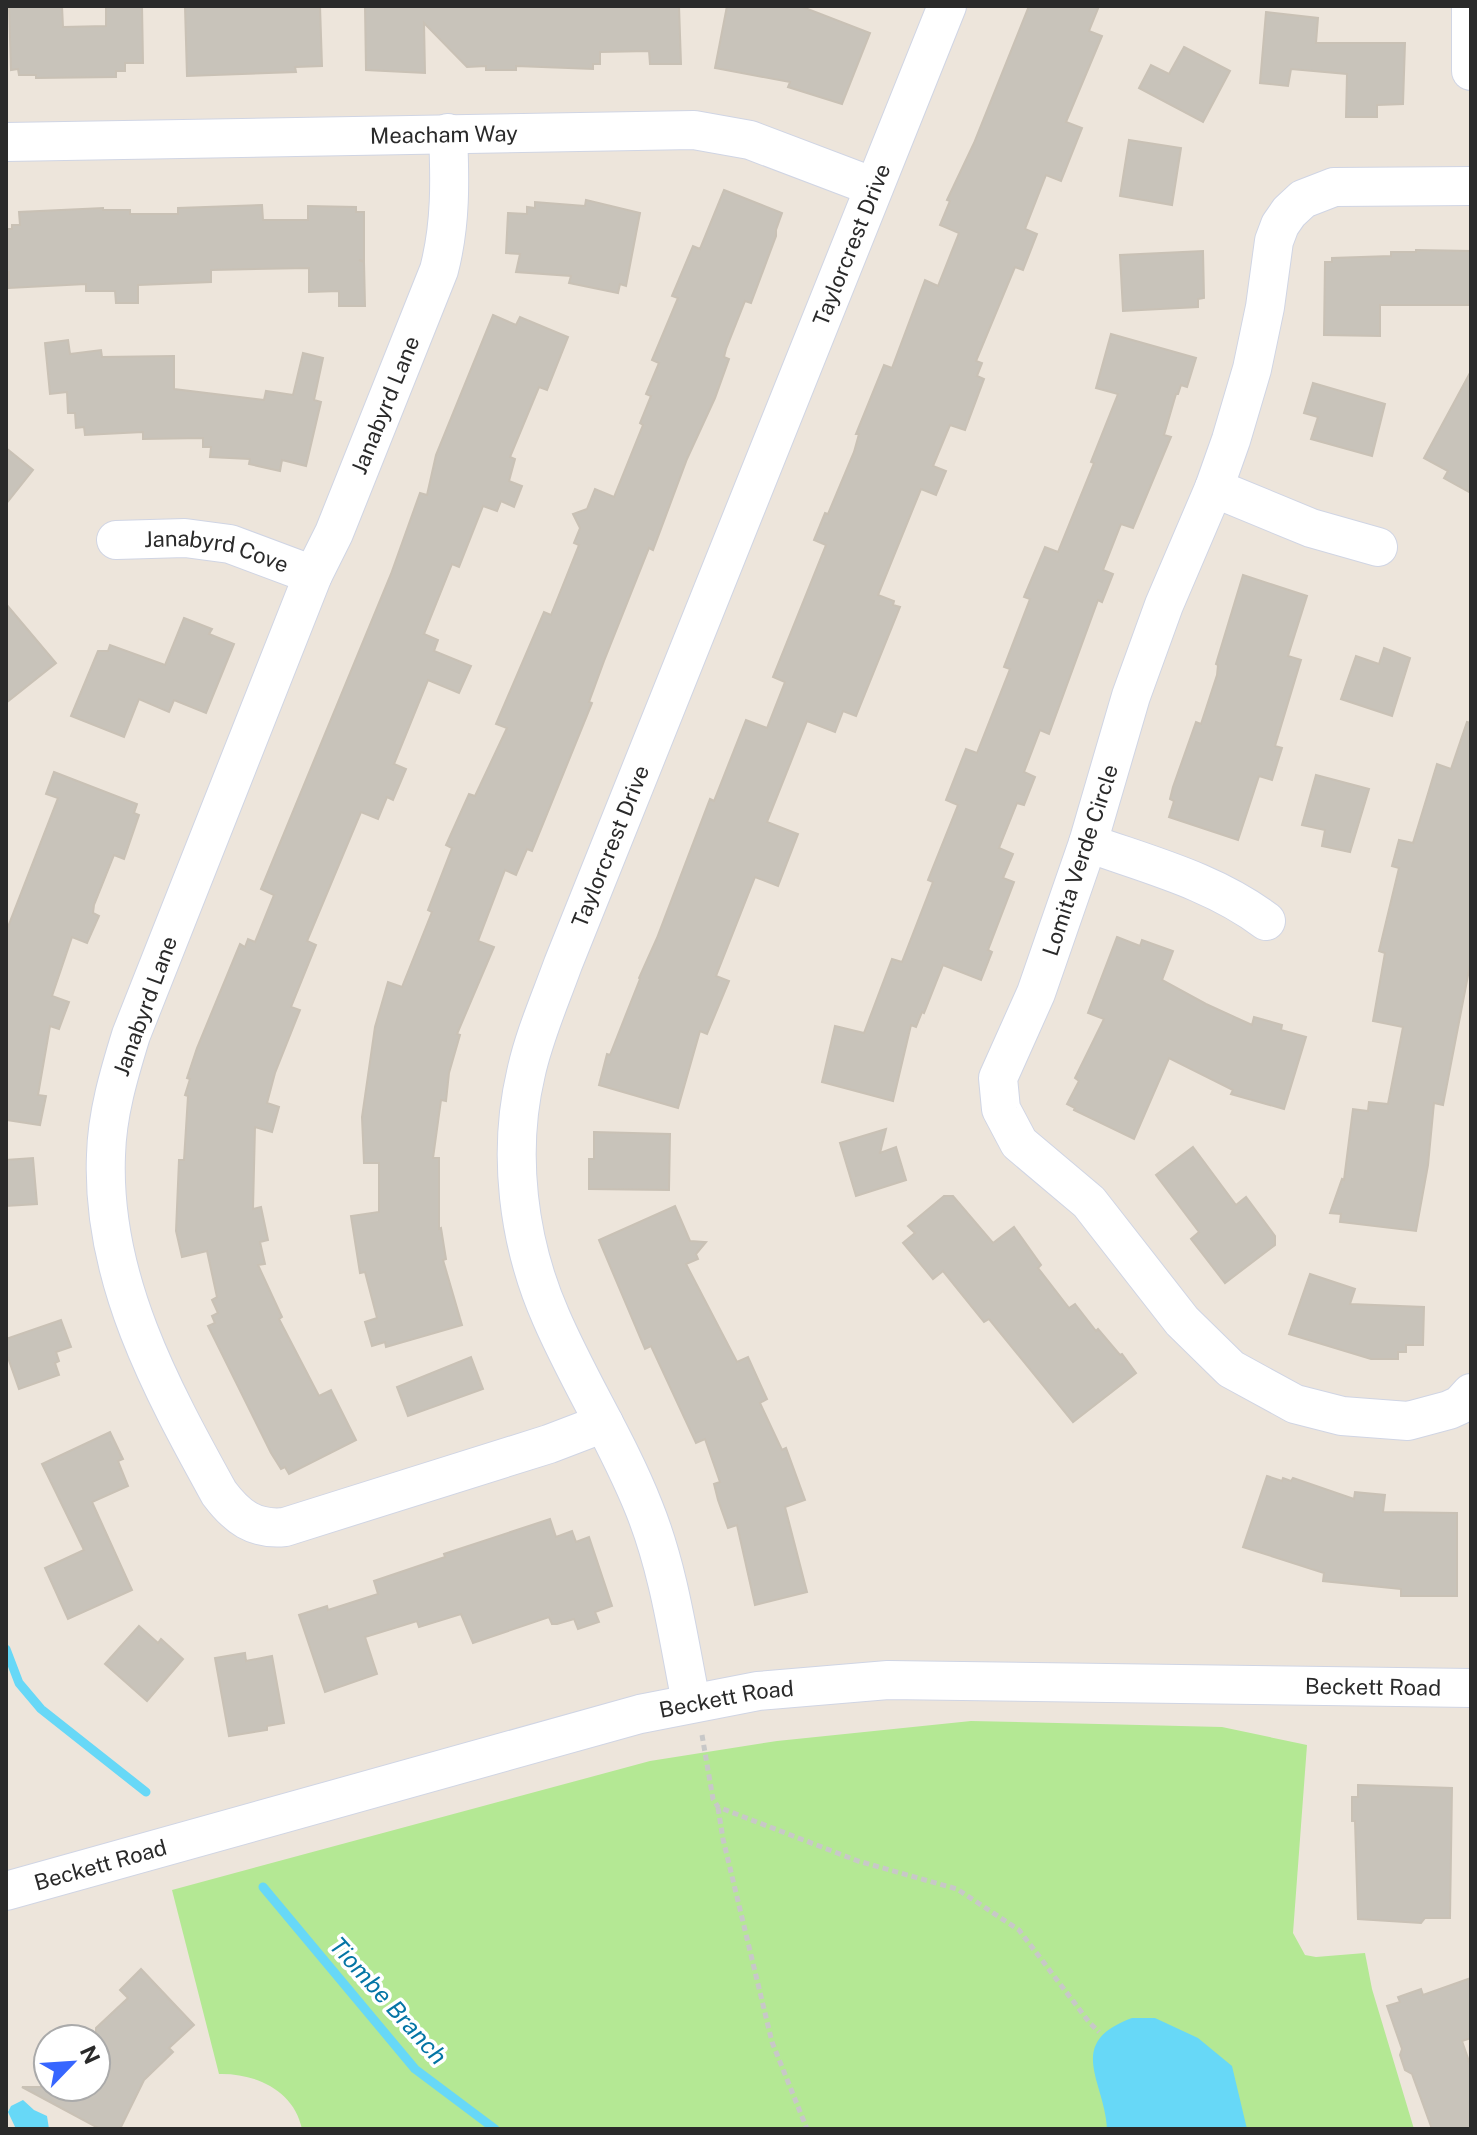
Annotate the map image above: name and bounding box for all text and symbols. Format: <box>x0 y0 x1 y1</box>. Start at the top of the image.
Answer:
street label: Meacham Way <box>370 120 518 149</box>
street label: Taylorcrest Drive <box>807 160 895 330</box>
street label: Janabyrd Lane <box>345 332 425 478</box>
street label: Janabyrd Cove <box>144 525 292 578</box>
street label: Taylorcrest Drive <box>566 761 654 931</box>
street label: Lomita Verde Circle <box>1037 761 1123 959</box>
street label: Janabyrd Lane <box>108 933 182 1079</box>
street label: Beckett Road <box>1305 1673 1441 1701</box>
street label: Beckett Road <box>657 1675 795 1723</box>
street label: Beckett Road <box>31 1834 170 1896</box>
water label: Tiombe Branch <box>324 1931 453 2070</box>
north arrow <box>32 2023 112 2103</box>
text: N <box>75 2041 106 2068</box>

